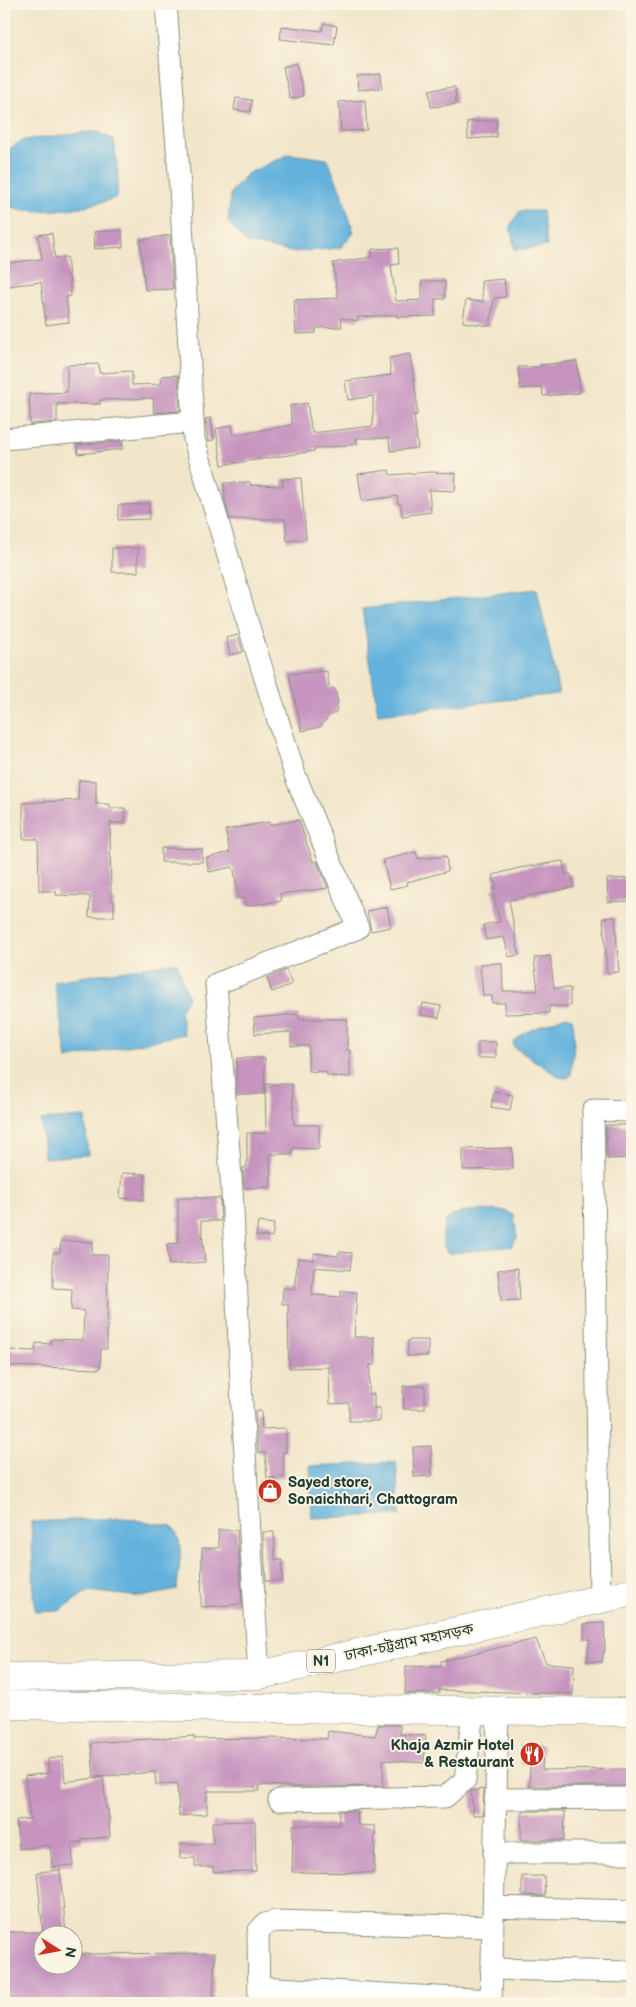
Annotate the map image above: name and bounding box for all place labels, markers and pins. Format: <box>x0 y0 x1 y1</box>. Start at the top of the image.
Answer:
place label: Sayed store, Sonaichhari, Chattogram <box>288 1473 458 1509</box>
shop icon: Sayed store, Sonaichhari, Chattogram <box>257 1478 283 1504</box>
place label: Khaja Azmir Hotel & Restaurant <box>390 1736 514 1772</box>
restaurant icon: Khaja Azmir Hotel & Restaurant <box>519 1741 545 1767</box>

